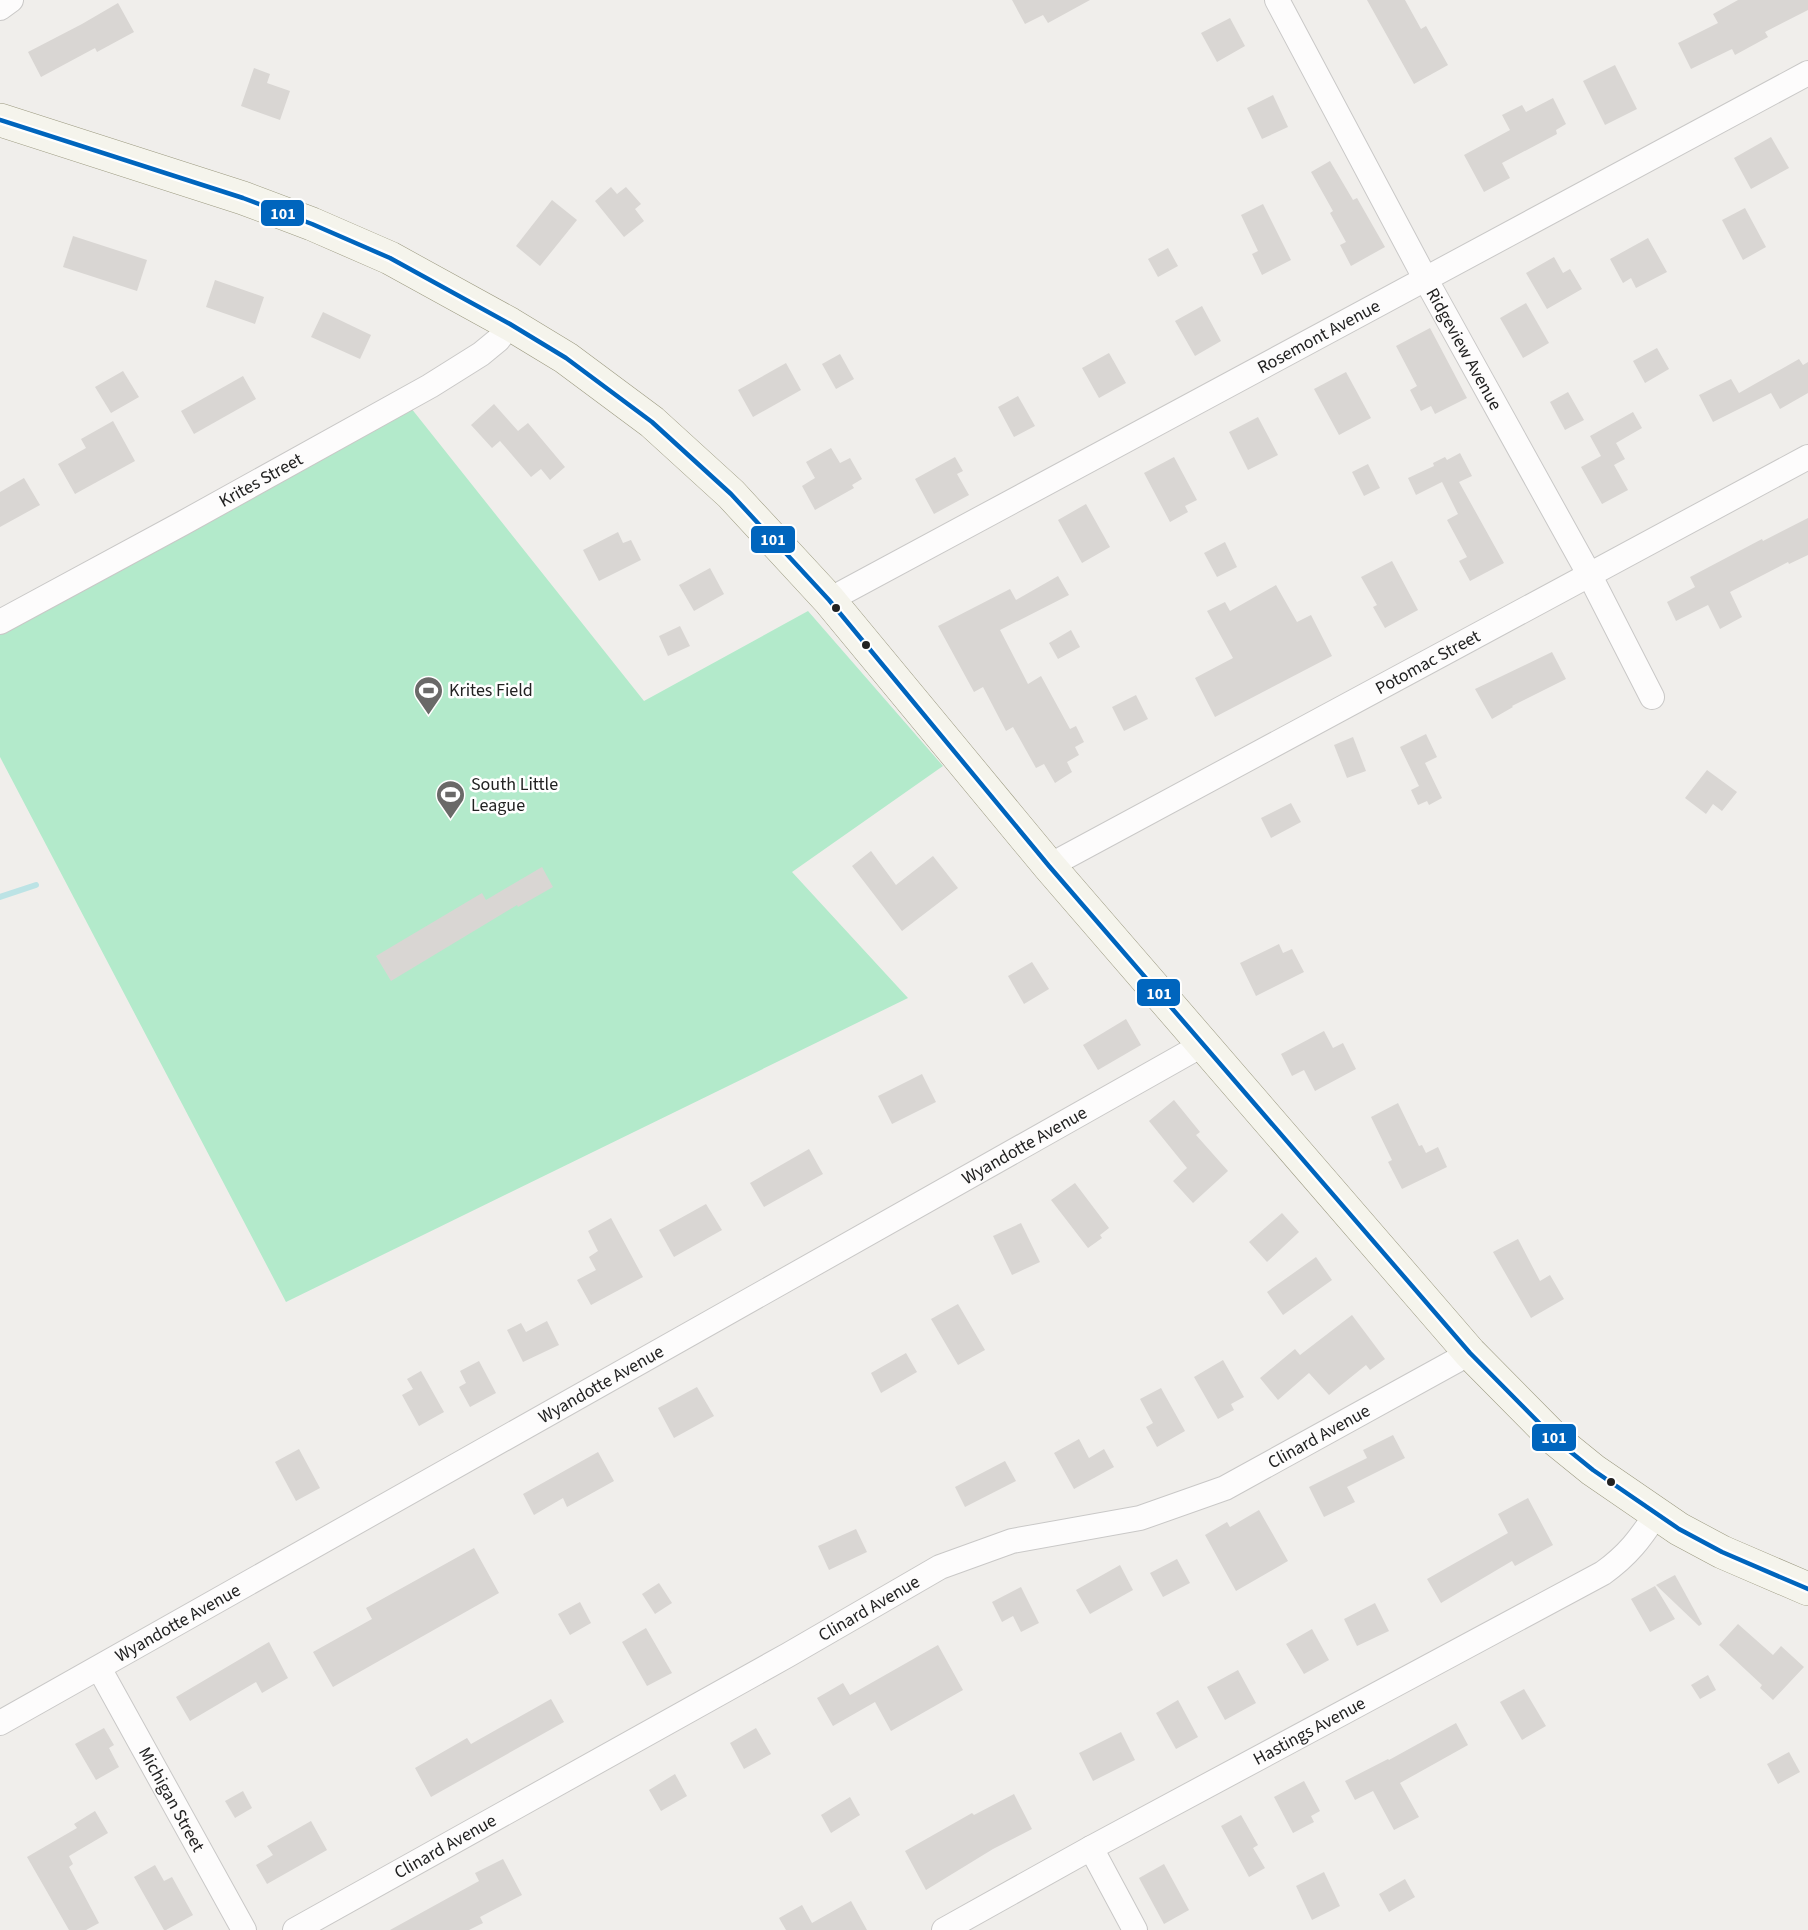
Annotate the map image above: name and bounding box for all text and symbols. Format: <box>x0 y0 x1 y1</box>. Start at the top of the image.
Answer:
line badge: 101 <box>260 199 305 227</box>
text: 101 <box>270 203 296 225</box>
street label: Ridgeview Avenue <box>1420 283 1508 415</box>
street label: Rosemont Avenue <box>1253 293 1384 380</box>
street label: Krites Street <box>214 447 307 513</box>
line badge: 101 <box>750 525 796 554</box>
text: 101 <box>760 529 786 551</box>
unlabelled marker <box>830 602 842 614</box>
street label: Potomac Street <box>1371 624 1484 700</box>
unlabelled marker <box>860 639 872 651</box>
sports icon: Krites Field <box>412 674 444 716</box>
place label: Krites Field <box>449 678 533 703</box>
place label: South Little League <box>471 772 558 818</box>
sports icon: South Little League <box>434 778 466 820</box>
line badge: 101 <box>1136 978 1181 1007</box>
text: 101 <box>1146 983 1172 1005</box>
street label: Wyandotte Avenue <box>957 1100 1092 1191</box>
street label: Wyandotte Avenue <box>534 1339 668 1429</box>
street label: Clinard Avenue <box>1263 1398 1375 1475</box>
line badge: 101 <box>1531 1423 1577 1452</box>
text: 101 <box>1541 1427 1567 1449</box>
unlabelled marker <box>1605 1476 1617 1488</box>
street label: Clinard Avenue <box>814 1569 924 1647</box>
street label: Wyandotte Avenue <box>110 1577 245 1668</box>
street label: Hastings Avenue <box>1249 1690 1370 1771</box>
street label: Michigan Street <box>133 1742 211 1856</box>
street label: Clinard Avenue <box>390 1808 501 1885</box>

